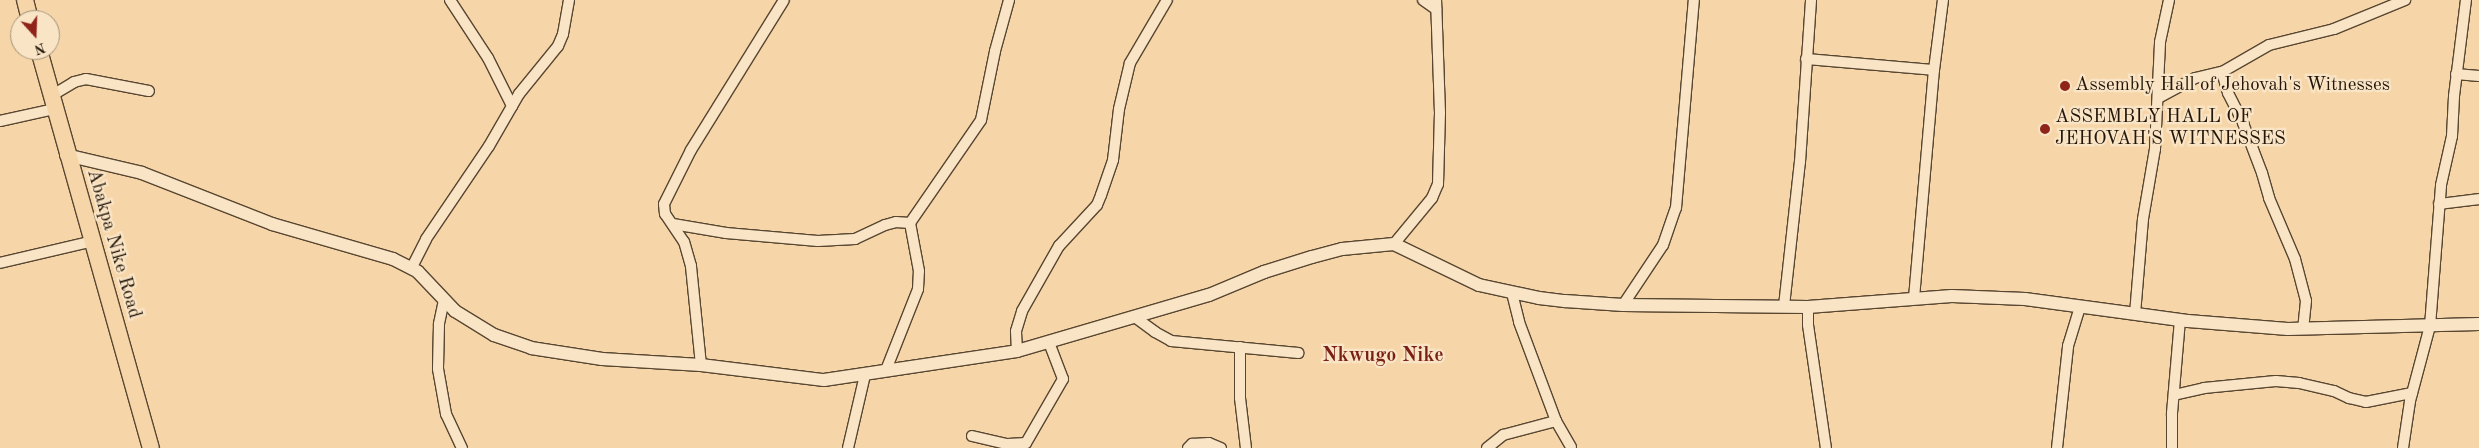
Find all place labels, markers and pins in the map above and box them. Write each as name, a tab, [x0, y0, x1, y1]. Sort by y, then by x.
place label: Assembly Hall of Jehovah's Witnesses	[2075, 75, 2390, 97]
marker: Assembly Hall of Jehovah's Witnesses	[2059, 80, 2071, 92]
place label: ASSEMBLY HALL OF JEHOVAH'S WITNESSES	[2055, 107, 2286, 151]
marker: ASSEMBLY HALL OF JEHOVAH'S WITNESSES	[2039, 123, 2051, 135]

